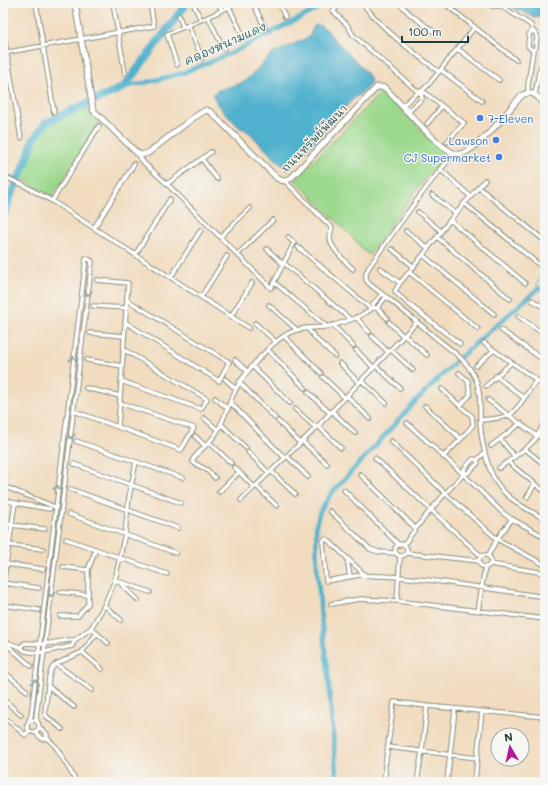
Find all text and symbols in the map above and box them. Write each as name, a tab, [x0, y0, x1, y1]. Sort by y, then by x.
water label: คลองหนามแดง	[182, 18, 268, 68]
scale bar	[402, 18, 468, 44]
text: 100 m	[408, 23, 442, 39]
street label: ถนนทรัพย์พัฒนา	[278, 101, 350, 175]
place label: 7-Eleven	[488, 111, 533, 126]
marker: 7-Eleven	[475, 113, 485, 123]
place label: Lawson	[449, 133, 488, 148]
marker: Lawson	[491, 135, 501, 145]
place label: CJ Supermarket	[404, 150, 491, 165]
marker: CJ Supermarket	[494, 152, 504, 162]
one-way arrow	[84, 290, 93, 296]
one-way arrow	[68, 356, 77, 362]
one-way arrow	[66, 433, 75, 439]
one-way arrow	[53, 485, 62, 491]
one-way arrow	[47, 591, 56, 597]
one-way arrow	[30, 679, 39, 685]
north arrow	[490, 727, 530, 767]
text: N	[503, 729, 514, 745]

